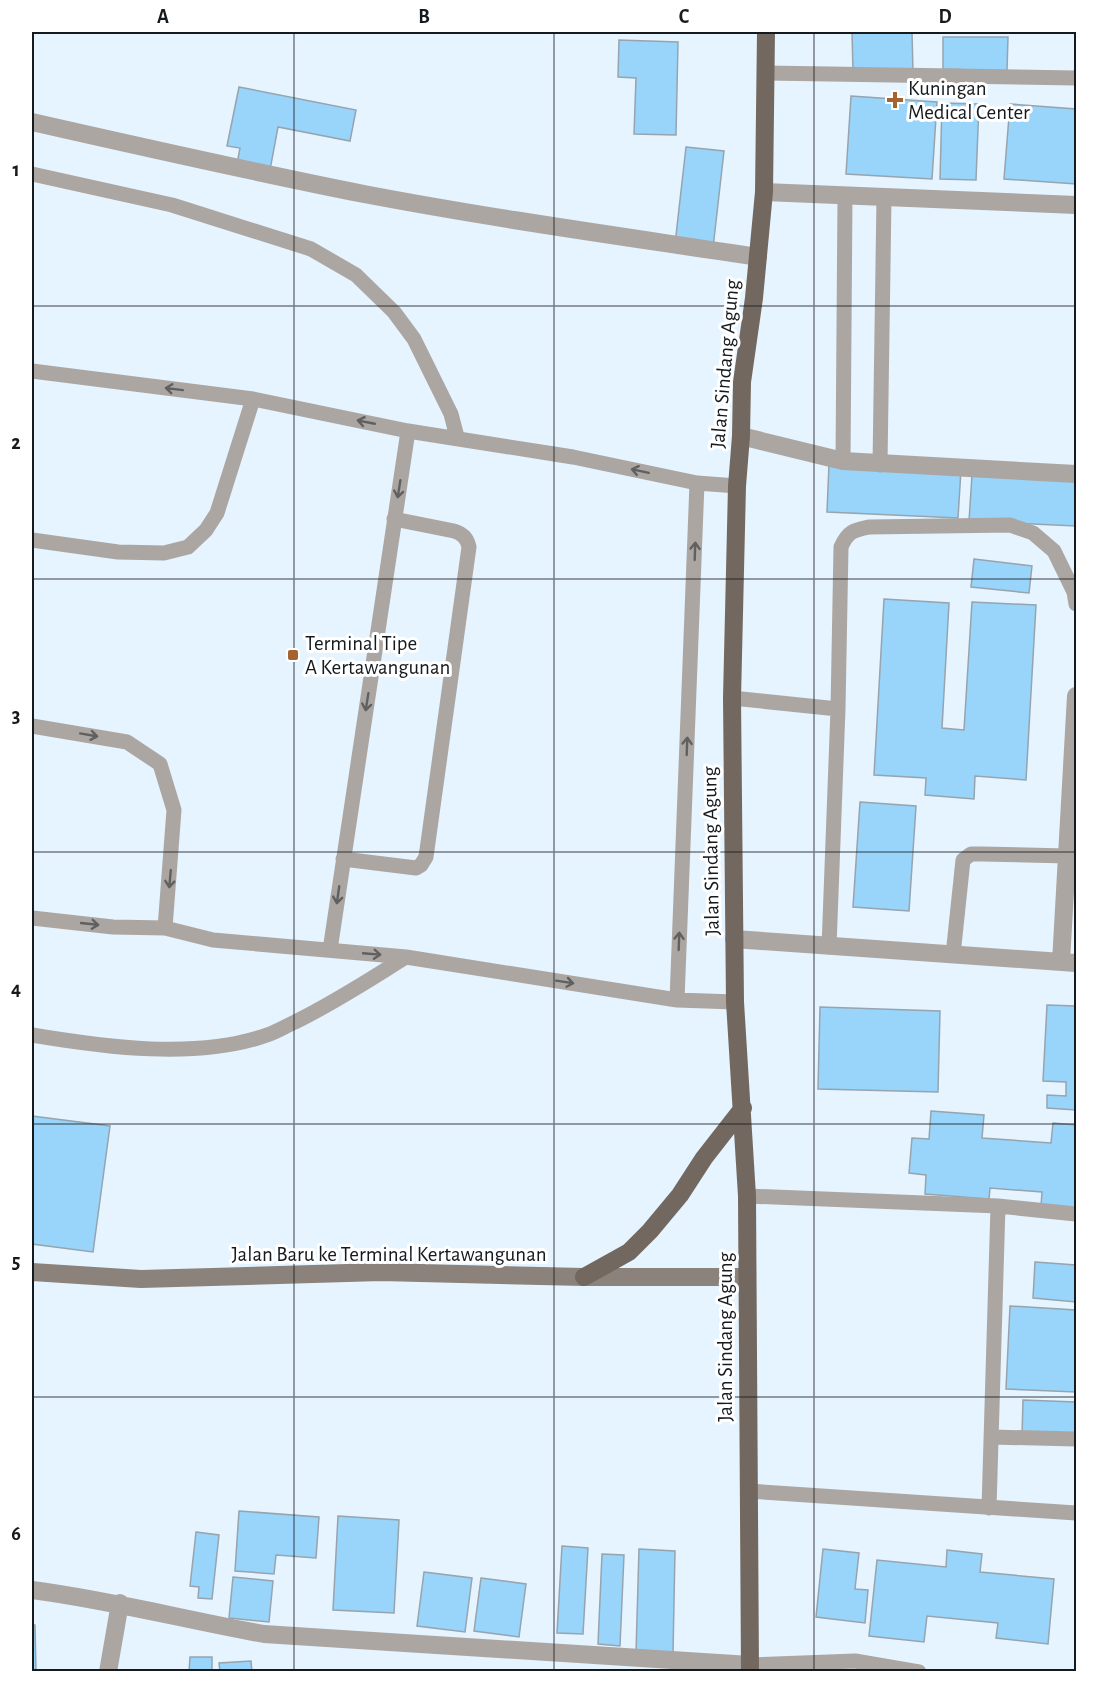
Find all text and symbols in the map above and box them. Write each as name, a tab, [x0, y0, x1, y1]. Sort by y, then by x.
text: A	[157, 7, 169, 27]
text: B	[418, 7, 430, 27]
text: C	[679, 7, 690, 27]
text: D	[938, 7, 952, 27]
place label: Kuningan Medical Center	[908, 78, 1030, 123]
marker: Kuningan Medical Center	[886, 91, 904, 109]
text: 1	[12, 160, 20, 180]
street label: Jalan Sindang Agung	[707, 278, 743, 449]
one-way arrow	[164, 383, 184, 394]
one-way arrow	[356, 416, 376, 427]
text: 2	[11, 433, 21, 453]
one-way arrow	[631, 465, 650, 476]
one-way arrow	[393, 478, 404, 498]
one-way arrow	[689, 542, 700, 562]
place label: Terminal Tipe A Kertawangunan	[305, 633, 450, 678]
marker: Terminal Tipe A Kertawangunan	[286, 648, 300, 662]
one-way arrow	[361, 692, 372, 712]
text: 3	[12, 706, 20, 726]
one-way arrow	[79, 730, 99, 741]
one-way arrow	[681, 737, 693, 757]
street label: Jalan Sindang Agung	[699, 765, 723, 936]
one-way arrow	[164, 869, 175, 889]
one-way arrow	[333, 885, 344, 905]
one-way arrow	[79, 919, 99, 930]
one-way arrow	[674, 932, 685, 952]
one-way arrow	[362, 949, 382, 960]
one-way arrow	[555, 977, 575, 988]
text: 4	[11, 979, 21, 999]
street label: Jalan Baru ke Terminal Kertawangunan	[232, 1244, 546, 1265]
text: 5	[12, 1252, 20, 1272]
street label: Jalan Sindang Agung	[715, 1252, 736, 1422]
text: 6	[11, 1524, 21, 1544]

